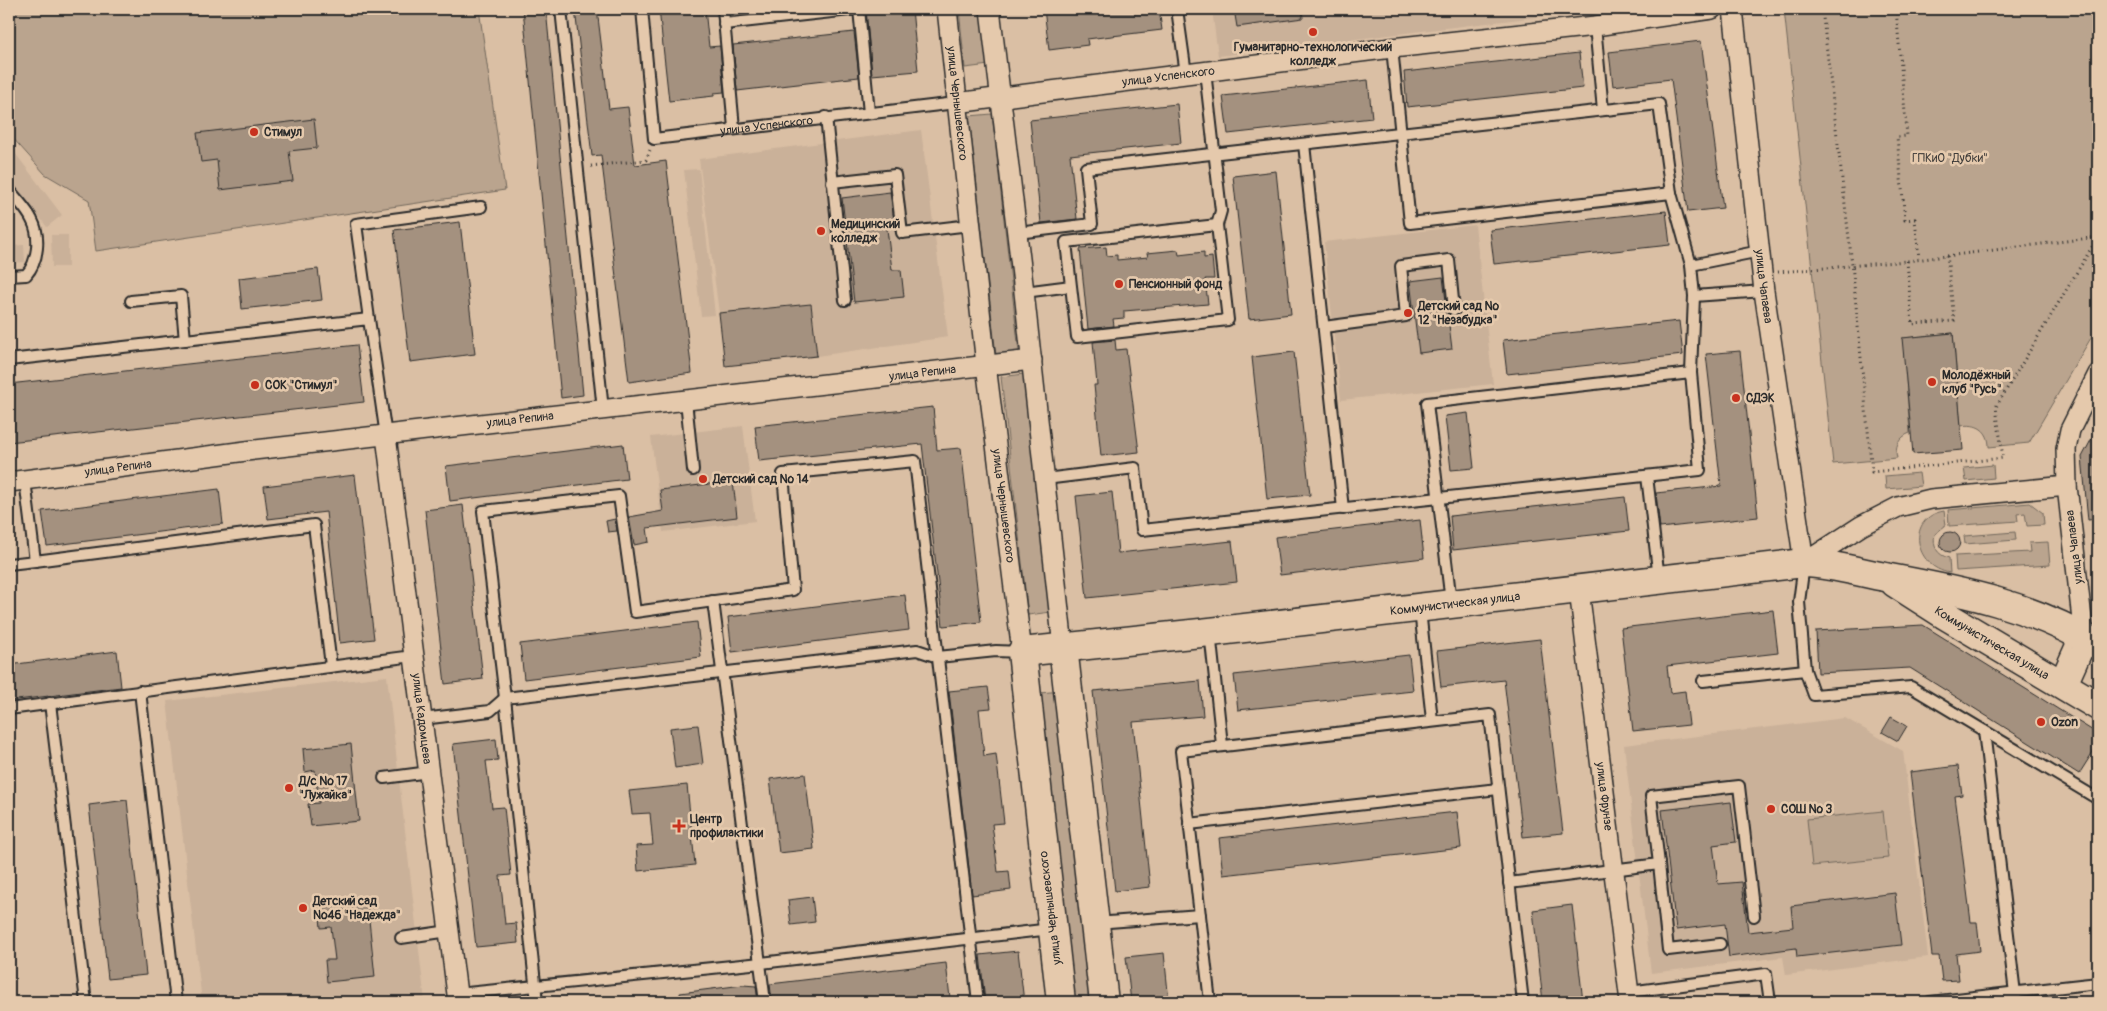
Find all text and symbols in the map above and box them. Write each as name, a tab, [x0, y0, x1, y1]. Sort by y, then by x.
marker: Гуманитарно-технологический колледж	[1307, 26, 1319, 38]
place label: Гуманитарно-технологический колледж	[1234, 40, 1392, 69]
street label: улица Чернышевского	[943, 45, 971, 162]
street label: улица Успенского	[1120, 63, 1216, 90]
street label: улица Успенского	[719, 113, 814, 139]
place label: Стимул	[264, 125, 302, 140]
marker: Стимул	[248, 126, 260, 138]
park label: ГПКиО "Дубки"	[1912, 151, 1988, 166]
place label: Медицинский колледж	[831, 217, 901, 246]
marker: Медицинский колледж	[815, 225, 827, 237]
street label: улица Чапаева	[1751, 248, 1776, 325]
place label: Пенсионный фонд	[1129, 277, 1223, 292]
marker: Пенсионный фонд	[1113, 278, 1125, 290]
place label: Детский сад № 12 "Незабудка"	[1417, 299, 1500, 328]
marker: Детский сад № 12 "Незабудка"	[1402, 307, 1414, 319]
street label: улица Репина	[887, 362, 957, 385]
place label: Молодёжный клуб "Русь"	[1942, 368, 2011, 397]
marker: Молодёжный клуб "Русь"	[1926, 376, 1938, 388]
place label: СОК "Стимул"	[265, 378, 338, 393]
marker: СОК "Стимул"	[249, 379, 261, 391]
place label: СДЭК	[1746, 391, 1775, 406]
marker: СДЭК	[1730, 392, 1742, 404]
street label: улица Репина	[485, 408, 555, 431]
street label: улица Чернышевского	[988, 447, 1018, 564]
street label: улица Репина	[83, 456, 153, 480]
place label: Детский сад № 14	[712, 472, 808, 487]
marker: Детский сад № 14	[697, 473, 709, 485]
street label: улица Чапаева	[2062, 509, 2087, 586]
street label: Коммунистическая улица	[1389, 589, 1521, 619]
street label: Коммунистическая улица	[1932, 603, 2052, 683]
street label: улица Кадомцева	[408, 671, 435, 766]
place label: Ozon	[2051, 715, 2078, 730]
marker: Ozon	[2035, 716, 2047, 728]
street label: улица Фрунзе	[1592, 760, 1616, 832]
place label: Д/с № 17 "Лужайка"	[298, 774, 352, 803]
marker: Д/с № 17 "Лужайка"	[283, 782, 295, 794]
place label: СОШ № 3	[1781, 802, 1833, 817]
marker: СОШ № 3	[1765, 803, 1777, 815]
place label: Центр профилактики	[690, 812, 764, 841]
marker: Центр профилактики	[672, 819, 686, 833]
street label: улица Чернышевского	[1036, 850, 1065, 967]
place label: Детский сад №46 "Надежда"	[312, 894, 401, 923]
marker: Детский сад №46 "Надежда"	[297, 902, 309, 914]

